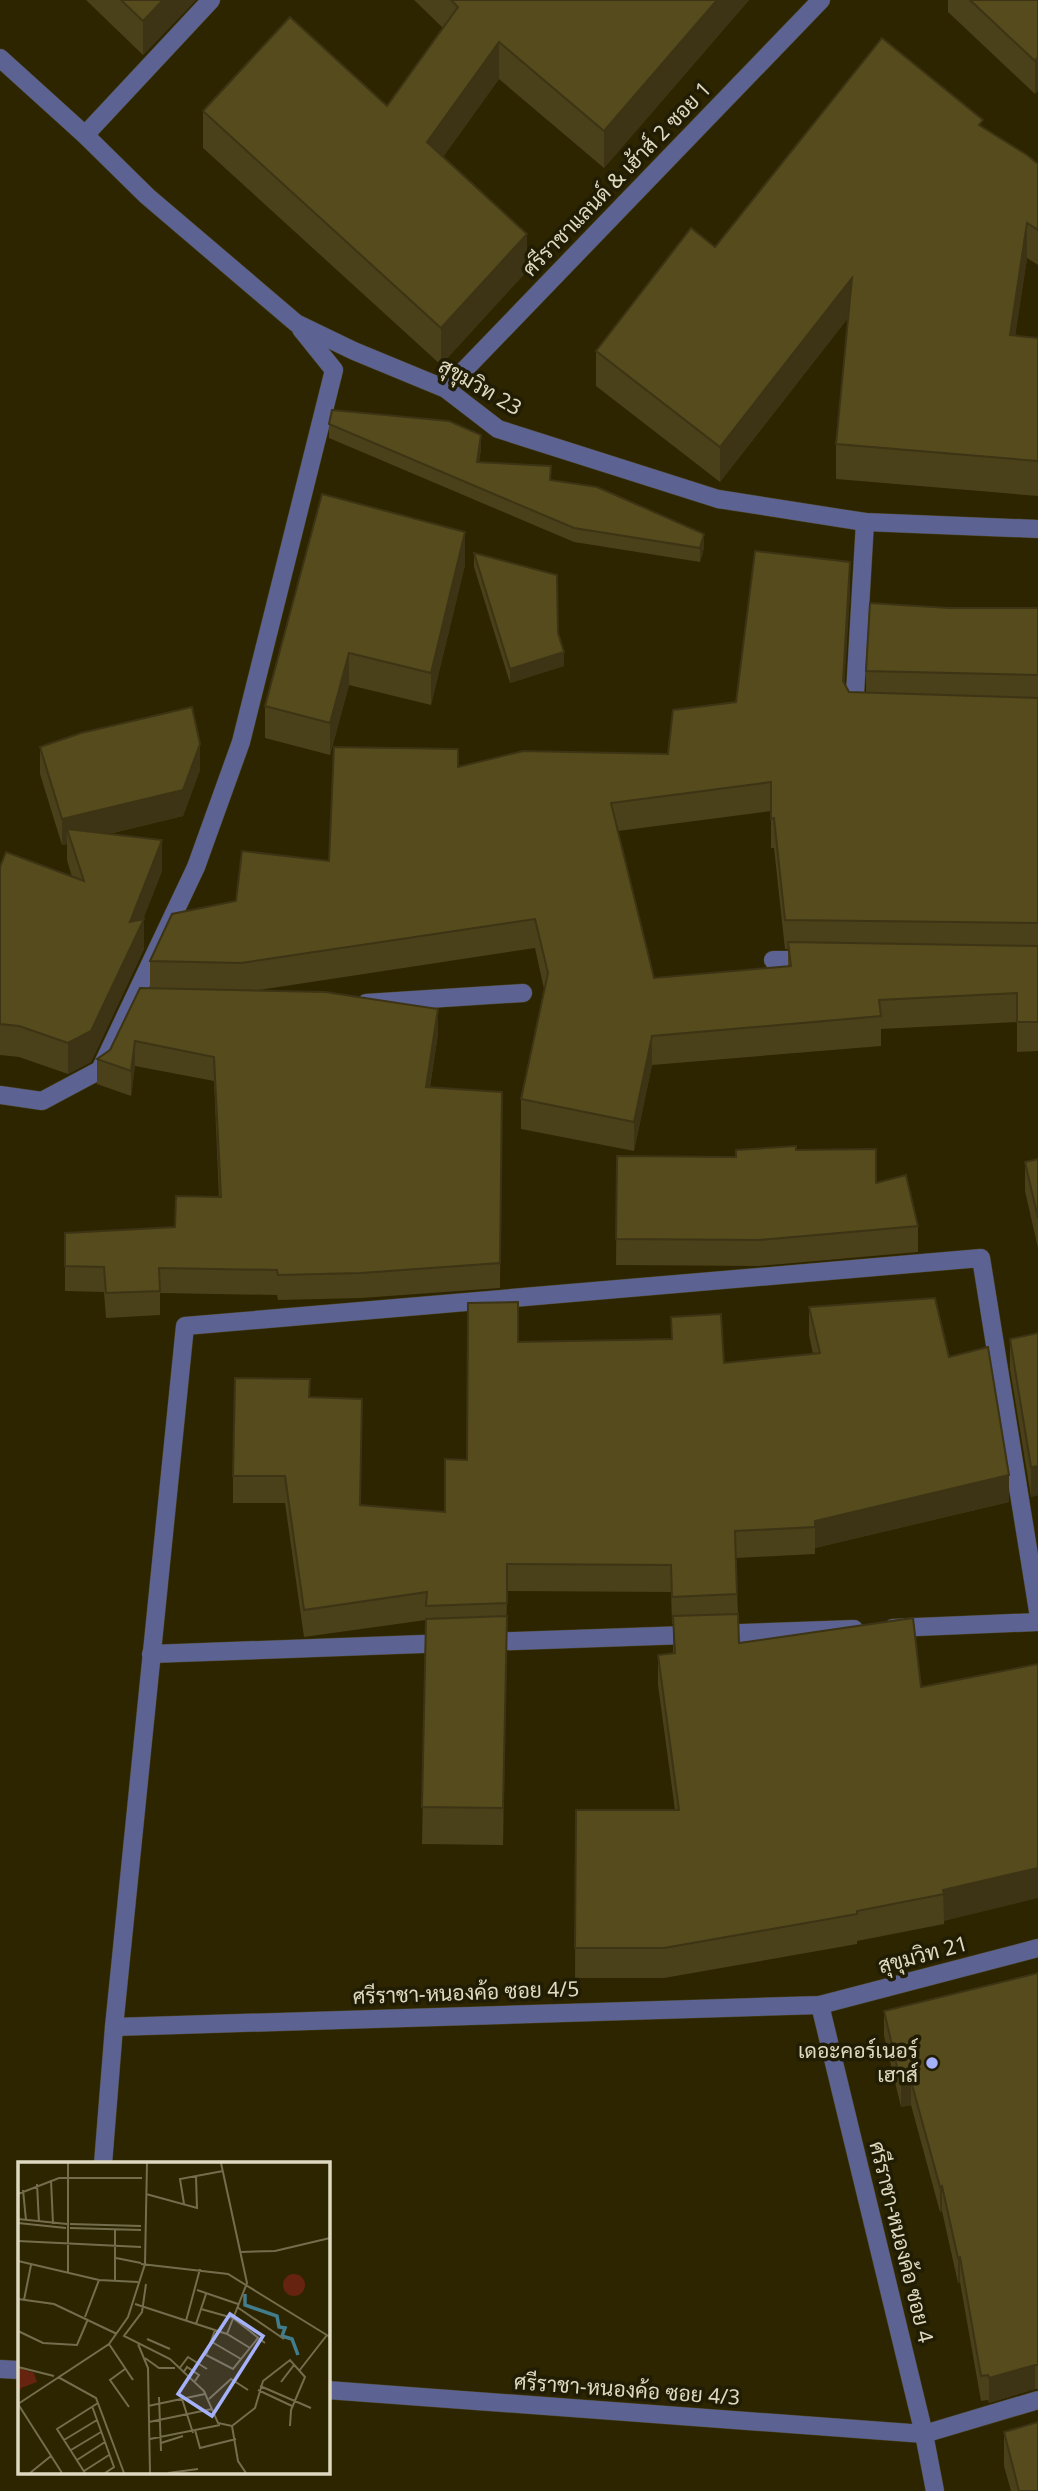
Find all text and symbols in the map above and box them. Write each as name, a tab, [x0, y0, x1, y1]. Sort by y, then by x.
street label: ศรีราชาแลนด์ & เฮ้าส์ 2 ซอย 1	[516, 75, 717, 282]
street label: สุขุมวิท 23	[433, 351, 527, 422]
street label: สุขุมวิท 21	[875, 1929, 971, 1980]
street label: ศรีราชา-หนองค้อ ซอย 4/5	[352, 1974, 580, 2010]
place label: เดอะคอร์เนอร์ เฮาส์	[798, 2036, 918, 2088]
marker: เดอะคอร์เนอร์ เฮาส์	[924, 2055, 940, 2071]
street label: ศรีราชา-หนองค้อ ซอย 4	[863, 2138, 941, 2345]
inset map	[18, 2162, 329, 2474]
street label: ศรีราชา-หนองค้อ ซอย 4/3	[513, 2367, 741, 2411]

